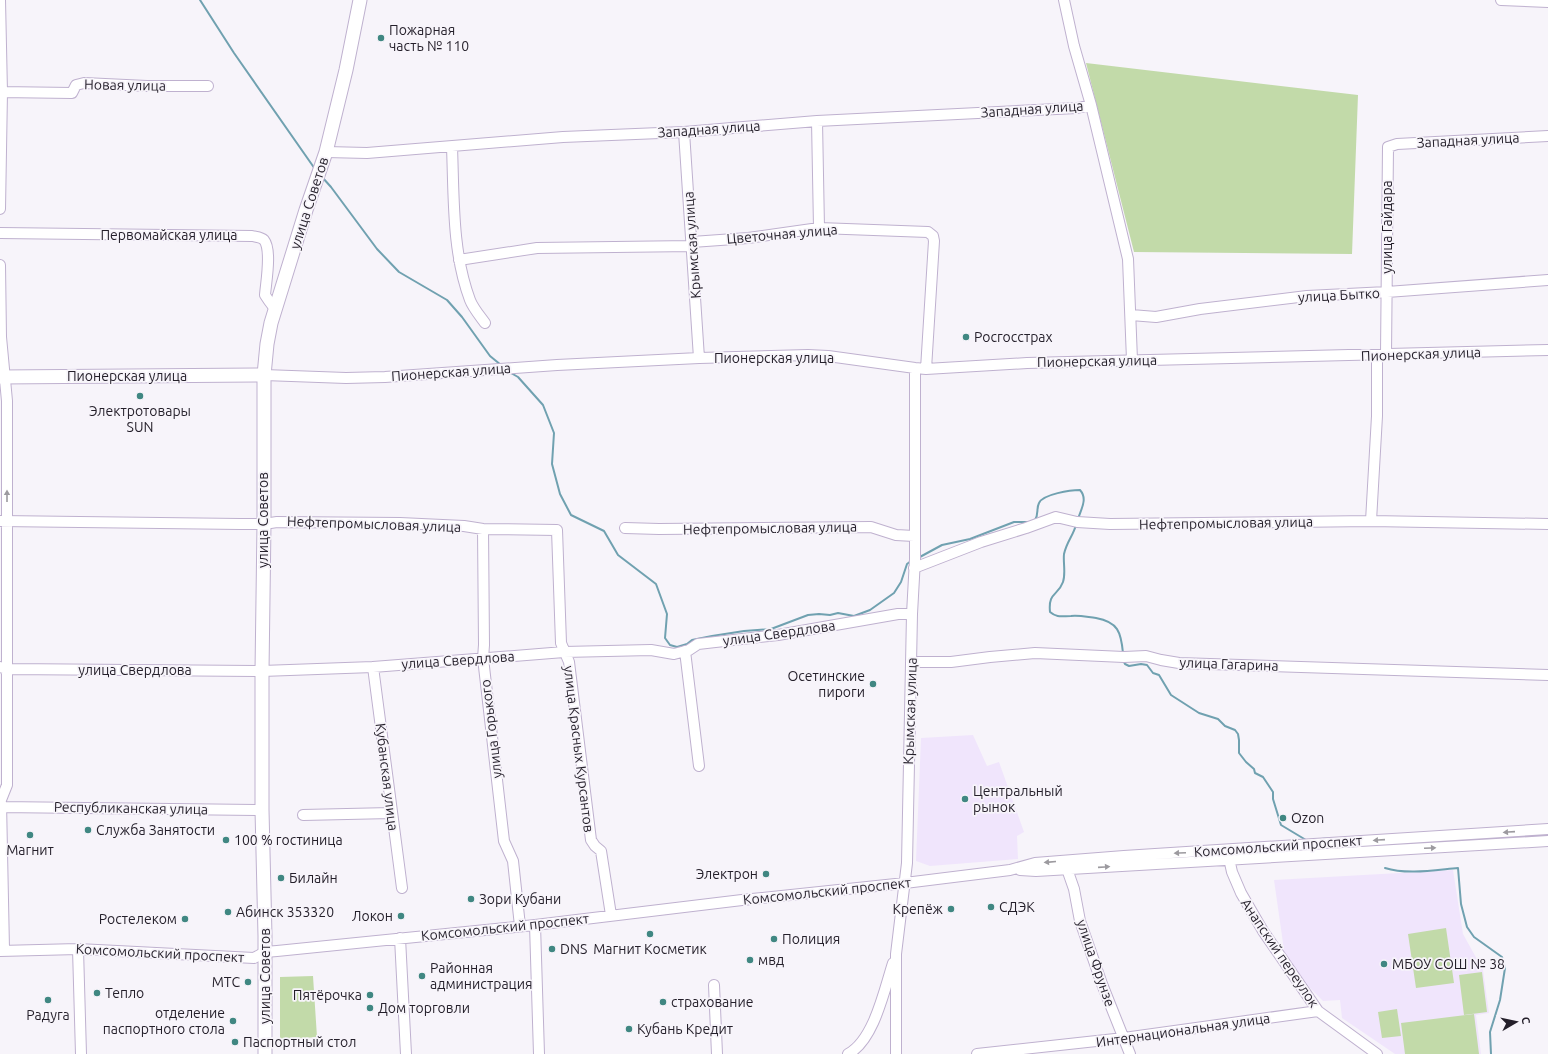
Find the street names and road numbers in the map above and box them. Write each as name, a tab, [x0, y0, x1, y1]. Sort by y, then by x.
street label: Новая улица	[84, 76, 166, 94]
street label: Западная улица	[980, 97, 1084, 121]
street label: Западная улица	[657, 117, 761, 141]
street label: Западная улица	[1416, 129, 1520, 151]
street label: улица Советов	[287, 155, 331, 251]
street label: улица Гайдара	[1379, 180, 1395, 274]
street label: Крымская улица	[680, 191, 704, 299]
street label: Цветочная улица	[726, 221, 838, 247]
street label: Первомайская улица	[100, 227, 238, 243]
street label: улица Бытко	[1298, 285, 1380, 305]
street label: Пионерская улица	[1361, 344, 1481, 364]
street label: Пионерская улица	[714, 350, 834, 366]
street label: Пионерская улица	[1037, 352, 1157, 370]
street label: Пионерская улица	[390, 360, 512, 384]
street label: Пионерская улица	[67, 368, 187, 384]
street label: улица Советов	[255, 472, 271, 568]
street label: Нефтепромысловая улица	[287, 513, 461, 535]
street label: Нефтепромысловая улица	[1139, 513, 1313, 533]
street label: Нефтепромысловая улица	[683, 518, 857, 538]
street label: улица Свердлова	[722, 617, 836, 649]
street label: улица Свердлова	[401, 648, 515, 672]
street label: улица Гагарина	[1179, 654, 1279, 674]
street label: Крымская улица	[900, 657, 920, 765]
street label: улица Свердлова	[78, 662, 192, 678]
street label: улица Красных Курсантов	[561, 665, 597, 833]
street label: улица Горького	[477, 679, 505, 779]
street label: Кубанская улица	[372, 722, 402, 832]
street label: Республиканская улица	[54, 799, 208, 817]
street label: Комсомольский проспект	[1193, 832, 1363, 860]
street label: Комсомольский проспект	[742, 874, 912, 908]
street label: Анапский переулок	[1238, 896, 1322, 1010]
street label: Комсомольский проспект	[420, 910, 590, 944]
street label: улица Фрунзе	[1074, 917, 1118, 1009]
street label: улица Советов	[257, 928, 273, 1024]
street label: Комсомольский проспект	[75, 941, 245, 965]
street label: Интернациональная улица	[1095, 1010, 1271, 1050]

